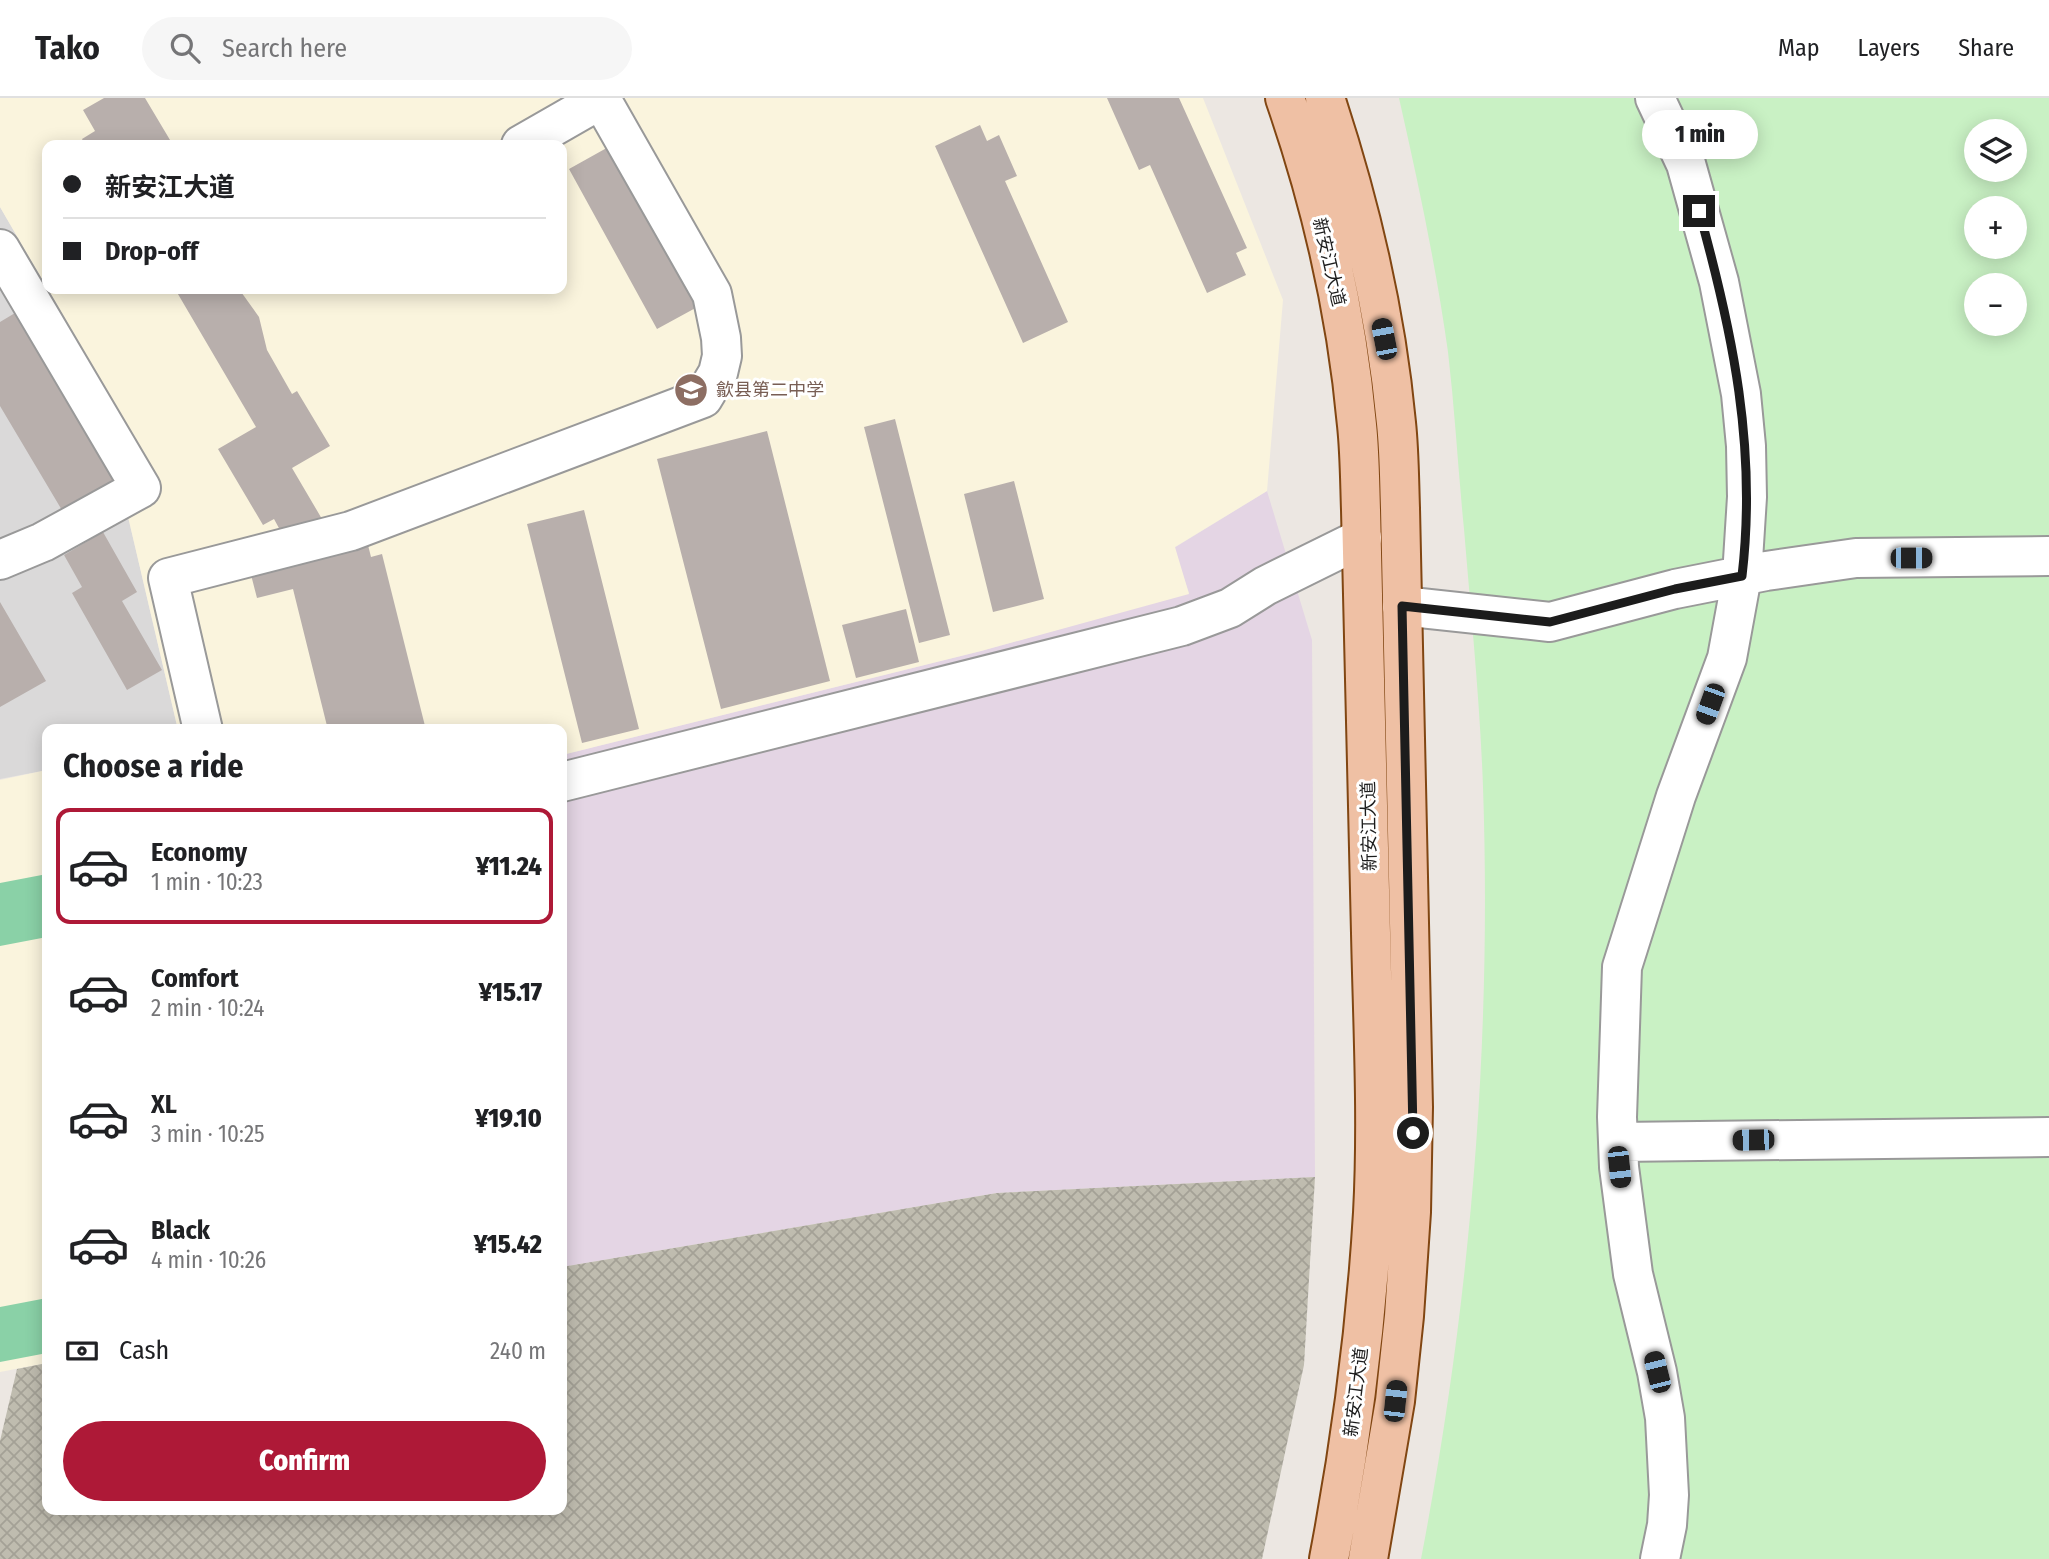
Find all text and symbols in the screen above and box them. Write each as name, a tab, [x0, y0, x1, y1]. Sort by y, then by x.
search box	[142, 17, 632, 80]
text: Tako	[35, 28, 100, 68]
icon: search	[166, 29, 204, 67]
text: Search here	[222, 33, 347, 64]
text: Map	[1778, 34, 1820, 62]
text: Layers	[1858, 34, 1920, 62]
text: Share	[1958, 34, 2014, 62]
callout: 1 min	[1641, 109, 1757, 158]
map controls	[1964, 119, 2027, 336]
button: layers	[1964, 119, 2027, 182]
text: 1 min	[1675, 120, 1725, 148]
text: 新安江大道	[105, 172, 235, 203]
route end	[1683, 195, 1715, 227]
button: +	[1964, 196, 2027, 259]
street label: 新安江大道	[1308, 216, 1350, 308]
text: Drop-off	[105, 236, 198, 267]
button: −	[1964, 273, 2027, 336]
car	[1370, 316, 1399, 362]
school or university icon: 歙县第二中学	[672, 371, 710, 409]
place label: 歙县第二中学	[716, 379, 824, 401]
car	[1891, 548, 1933, 569]
car	[1693, 681, 1728, 727]
text: Choose a ride	[63, 747, 244, 785]
street label: 新安江大道	[1357, 781, 1381, 871]
icon: car	[67, 835, 130, 898]
text: Economy	[151, 837, 247, 868]
text: ¥11.24	[476, 851, 542, 882]
text: 1 min · 10:23	[151, 868, 263, 896]
icon: car	[67, 961, 130, 1024]
text: Comfort	[151, 963, 239, 994]
text: ¥15.17	[479, 977, 542, 1008]
text: 2 min · 10:24	[151, 994, 264, 1022]
icon: car	[67, 1087, 130, 1150]
text: XL	[151, 1089, 177, 1120]
text: ¥19.10	[475, 1103, 542, 1134]
route start	[1397, 1117, 1429, 1149]
text: 3 min · 10:25	[151, 1120, 265, 1148]
car	[1732, 1129, 1775, 1151]
car	[1607, 1145, 1632, 1189]
icon: car	[67, 1213, 130, 1276]
text: Black	[151, 1215, 210, 1246]
text: ¥15.42	[474, 1229, 542, 1260]
text: 4 min · 10:26	[151, 1246, 266, 1274]
icon: cash	[63, 1332, 101, 1370]
text: Cash	[119, 1335, 169, 1366]
text: 240 m	[490, 1337, 546, 1365]
street label: 新安江大道	[1340, 1346, 1372, 1438]
car	[1642, 1349, 1673, 1395]
car	[1383, 1379, 1408, 1423]
button: Confirm	[63, 1421, 546, 1501]

